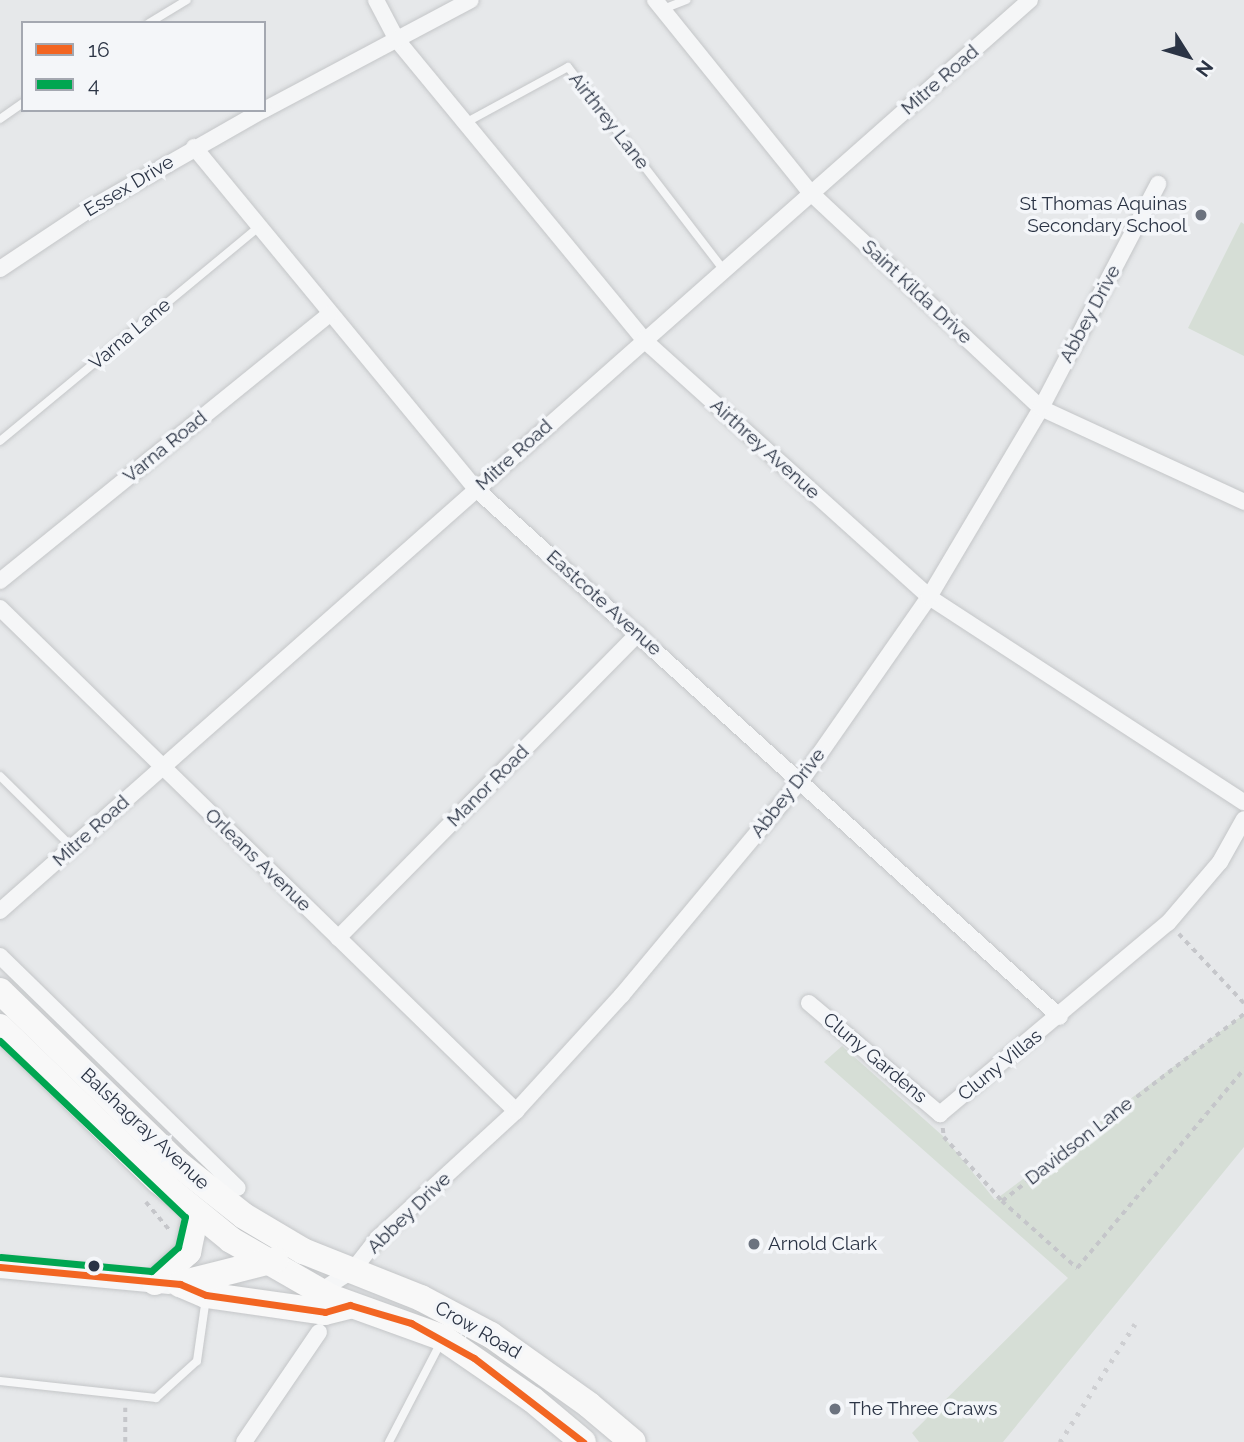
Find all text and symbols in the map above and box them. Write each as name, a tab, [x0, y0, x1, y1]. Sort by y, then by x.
legend	[21, 21, 266, 112]
north arrow	[1153, 21, 1223, 91]
text: 16	[88, 37, 110, 62]
street label: Mitre Road	[897, 40, 983, 120]
text: N	[1192, 56, 1218, 81]
street label: Airthrey Lane	[564, 68, 654, 174]
text: 4	[88, 72, 99, 97]
street label: Essex Drive	[80, 150, 178, 222]
place label: St Thomas Aquinas Secondary School	[1018, 193, 1187, 237]
marker: St Thomas Aquinas Secondary School	[1193, 207, 1209, 223]
street label: Saint Kilda Drive	[857, 235, 977, 349]
street label: Abbey Drive	[1055, 261, 1125, 367]
street label: Varna Lane	[85, 293, 175, 375]
street label: Airthrey Avenue	[705, 394, 825, 504]
street label: Varna Road	[119, 406, 211, 488]
street label: Mitre Road	[471, 415, 557, 495]
street label: Eastcote Avenue	[542, 545, 666, 661]
street label: Manor Road	[442, 740, 534, 832]
street label: Abbey Drive	[746, 744, 830, 842]
street label: Mitre Road	[48, 791, 134, 871]
street label: Orleans Avenue	[200, 803, 316, 917]
street label: Cluny Gardens	[818, 1008, 932, 1108]
street label: Cluny Villas	[953, 1024, 1047, 1106]
street label: Balshagray Avenue	[75, 1063, 215, 1195]
street label: Davidson Lane	[1021, 1092, 1137, 1190]
street label: Abbey Drive	[362, 1167, 456, 1259]
place label: Arnold Clark	[768, 1233, 877, 1255]
marker: Arnold Clark	[746, 1236, 762, 1252]
unlabelled marker	[87, 1259, 101, 1273]
street label: Crow Road	[431, 1296, 525, 1364]
place label: The Three Craws	[849, 1398, 998, 1420]
marker: The Three Craws	[827, 1401, 843, 1417]

